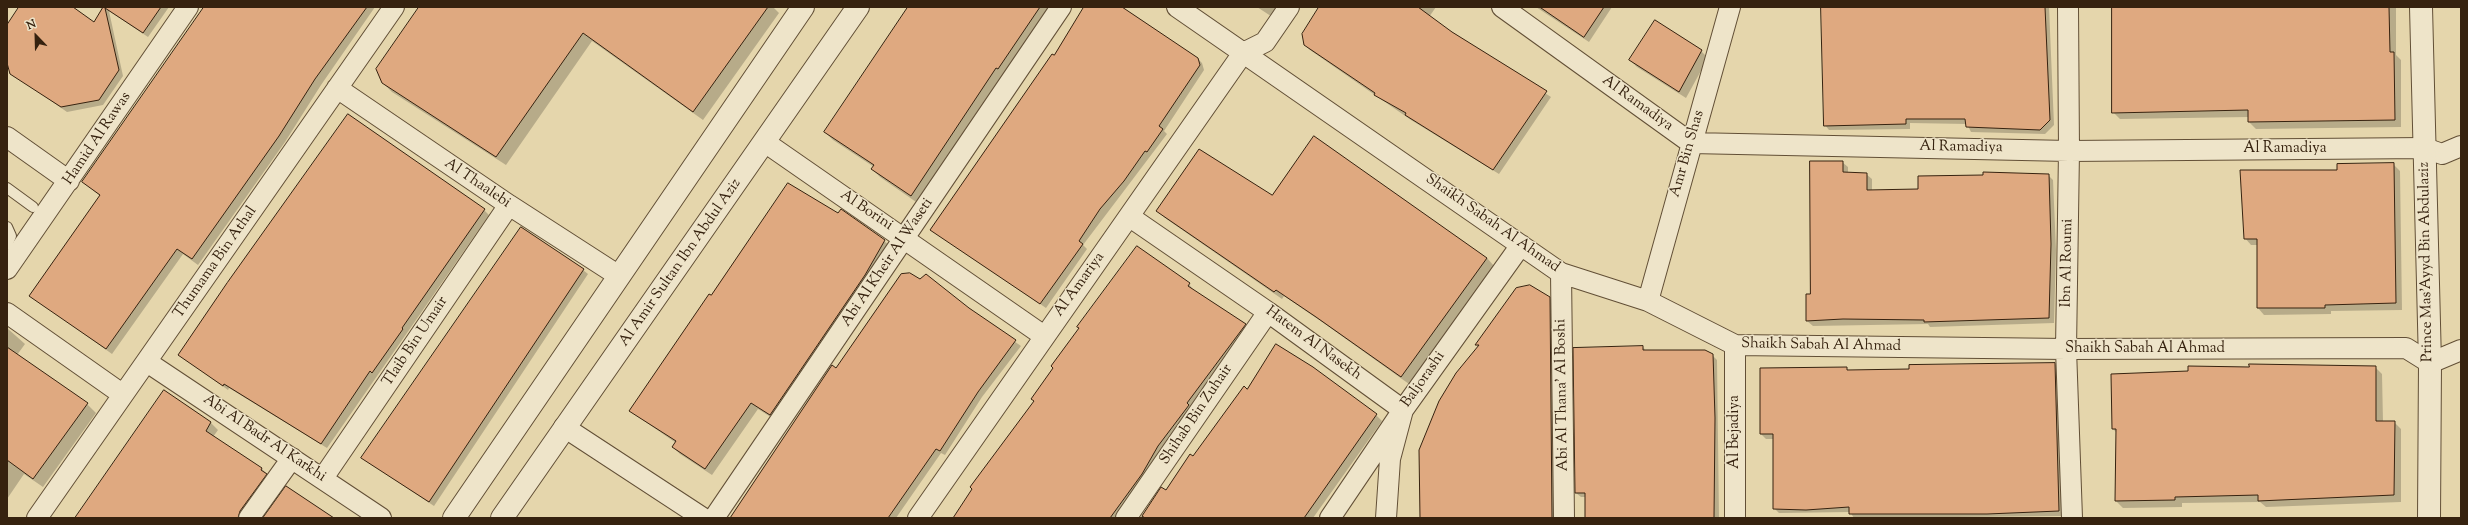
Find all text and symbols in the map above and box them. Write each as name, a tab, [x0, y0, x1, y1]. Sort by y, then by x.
north arrow	[16, 16, 56, 56]
text: N	[24, 16, 38, 34]
street label: Al Ramadiya	[1598, 72, 1676, 136]
street label: Hamid Al Rawas	[60, 89, 136, 189]
street label: Amr Bin Shas	[1667, 108, 1709, 200]
street label: Al Ramadiya	[1919, 138, 2003, 158]
street label: Al Ramadiya	[2243, 140, 2327, 158]
street label: Al Thaalebi	[440, 155, 514, 213]
street label: Prince Mas'Ayyd Bin Abdulaziz	[2416, 162, 2438, 362]
street label: Shaikh Sabah Al Ahmad	[1421, 171, 1563, 277]
street label: Al Amir Sultan Ibn Abdul Aziz	[616, 176, 746, 350]
street label: Al Borini	[836, 187, 896, 235]
street label: Abi Al Kheir Al Waseti	[838, 195, 938, 331]
street label: Thumama Bin Athal	[171, 204, 261, 322]
street label: Ibn Al Roumi	[2058, 218, 2078, 308]
street label: Al Amariya	[1051, 249, 1109, 321]
street label: Tlaib Bin Umair	[379, 294, 453, 390]
street label: Hatem Al Nasekh	[1261, 303, 1365, 385]
street label: Abi Al Thana' Al Boshi	[1553, 319, 1573, 471]
street label: Shaikh Sabah Al Ahmad	[1741, 336, 1901, 356]
street label: Shaikh Sabah Al Ahmad	[2065, 340, 2225, 358]
street label: Baljorashi	[1398, 348, 1450, 412]
street label: Shihab Bin Zuhair	[1157, 361, 1237, 469]
street label: Abi Al Badr Al Karkhi	[199, 391, 329, 487]
street label: Al Bejadiya	[1726, 395, 1744, 469]

